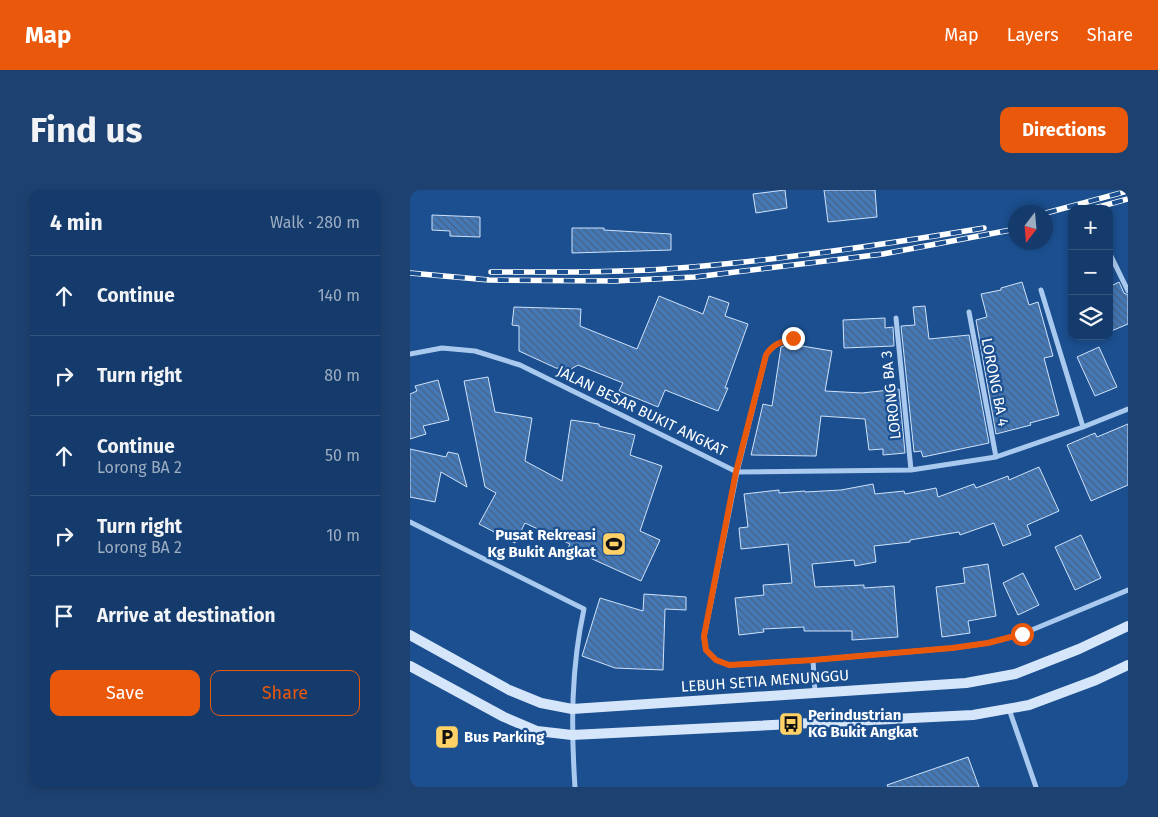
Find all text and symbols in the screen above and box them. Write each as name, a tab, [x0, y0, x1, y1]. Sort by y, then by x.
text: Map	[25, 21, 71, 49]
text: Map	[944, 24, 979, 46]
text: Layers	[1007, 24, 1059, 46]
text: Share	[1087, 24, 1133, 46]
button: Directions	[1000, 107, 1128, 153]
text: Find us	[30, 109, 142, 151]
north arrow	[1008, 205, 1053, 250]
map controls	[1068, 205, 1113, 340]
button: +	[1068, 205, 1113, 250]
text: 4 min	[50, 210, 103, 236]
text: Walk · 280 m	[270, 213, 360, 232]
button: −	[1068, 250, 1113, 295]
icon: ahead	[50, 282, 78, 310]
text: Continue	[97, 284, 175, 307]
text: 140 m	[318, 286, 360, 305]
button: layers	[1068, 295, 1113, 340]
route end	[782, 327, 805, 350]
street label: LORONG BA 4	[978, 336, 1012, 428]
street label: LORONG BA 3	[877, 350, 905, 440]
icon: right	[50, 362, 78, 390]
street label: JALAN BESAR BUKIT ANGKAT	[554, 362, 730, 460]
text: Turn right	[97, 364, 182, 387]
text: 80 m	[324, 366, 360, 385]
text: Continue	[97, 435, 175, 458]
icon: ahead	[50, 442, 78, 470]
text: 50 m	[325, 446, 360, 465]
text: Lorong BA 2	[97, 458, 182, 477]
text: Turn right	[97, 515, 182, 538]
icon: right	[50, 522, 78, 550]
text: 10 m	[326, 526, 360, 545]
place label: Pusat Rekreasi Kg Bukit Angkat	[487, 526, 596, 561]
sports icon: Pusat Rekreasi Kg Bukit Angkat	[601, 531, 627, 557]
text: Lorong BA 2	[97, 538, 182, 557]
icon: arrive	[50, 602, 78, 630]
text: Arrive at destination	[97, 604, 276, 627]
route start	[1011, 623, 1034, 646]
street label: LEBUH SETIA MENUNGGU	[680, 666, 850, 696]
button: Save	[50, 670, 200, 716]
button: Share	[210, 670, 360, 716]
place label: Perindustrian KG Bukit Angkat	[808, 706, 918, 741]
bus stop icon: Perindustrian KG Bukit Angkat	[778, 711, 804, 737]
parking icon: Bus Parking	[434, 724, 460, 750]
place label: Bus Parking	[464, 728, 545, 746]

